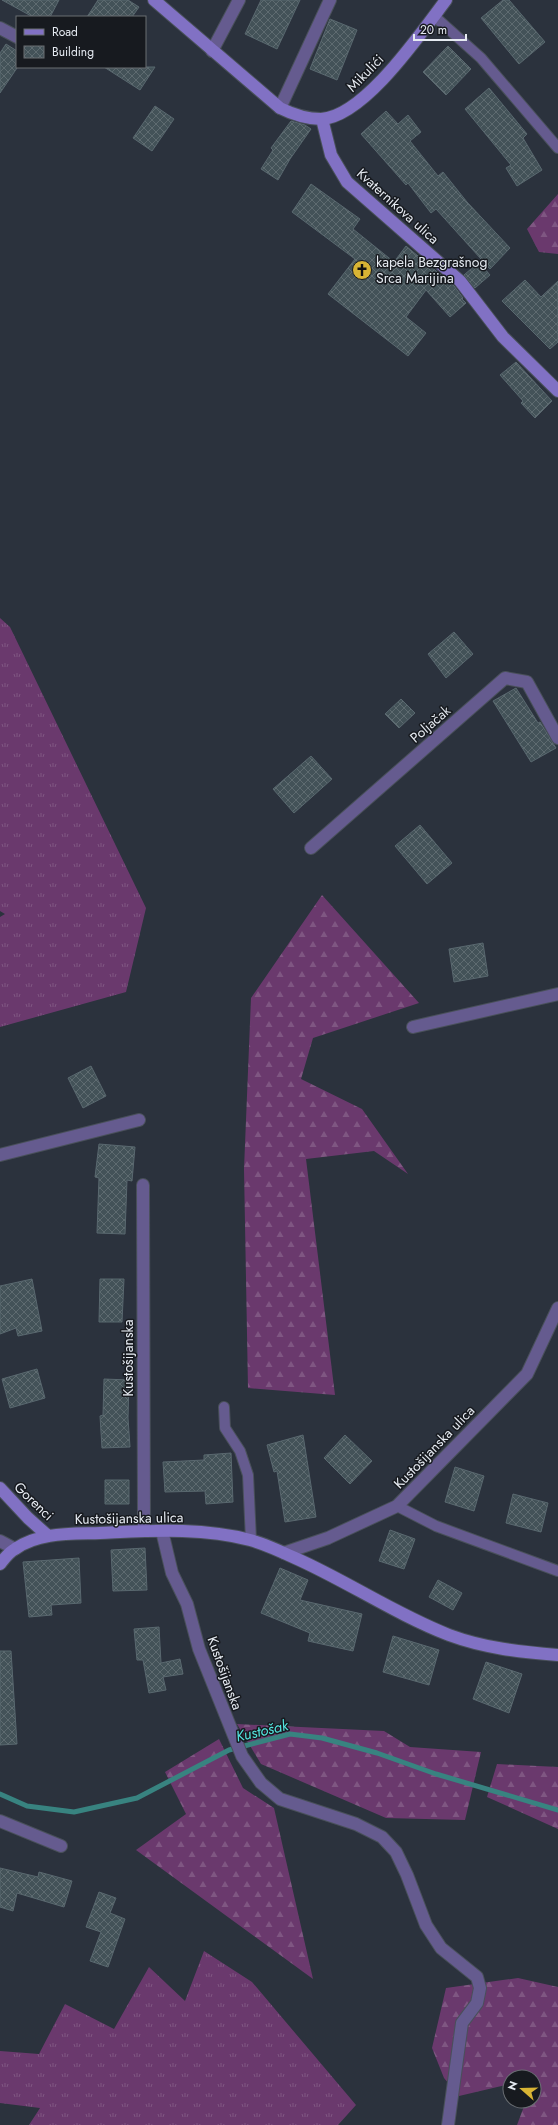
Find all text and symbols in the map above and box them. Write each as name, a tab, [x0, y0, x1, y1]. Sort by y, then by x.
legend	[16, 16, 146, 68]
scale bar	[414, 16, 466, 42]
text: 20 m	[420, 21, 447, 39]
text: Road	[52, 23, 78, 41]
text: Building	[52, 43, 94, 61]
street label: Mikulići	[342, 50, 388, 96]
street label: Kvaternikova ulica	[352, 164, 444, 248]
place label: kapela Bezgrašnog Srca Marijina	[376, 252, 487, 288]
church icon: kapela Bezgrašnog Srca Marijina	[351, 259, 373, 281]
street label: Poljačak	[405, 700, 455, 747]
street label: Kustošijanska	[118, 1320, 138, 1396]
street label: Kustošijanska ulica	[389, 1401, 479, 1493]
street label: Gorenci	[10, 1477, 58, 1525]
street label: Kustošijanska ulica	[74, 1507, 184, 1529]
street label: Kustošijanska	[202, 1633, 248, 1713]
water label: Kustošak	[234, 1714, 291, 1748]
north arrow	[502, 2069, 542, 2109]
text: N	[504, 2079, 522, 2092]

